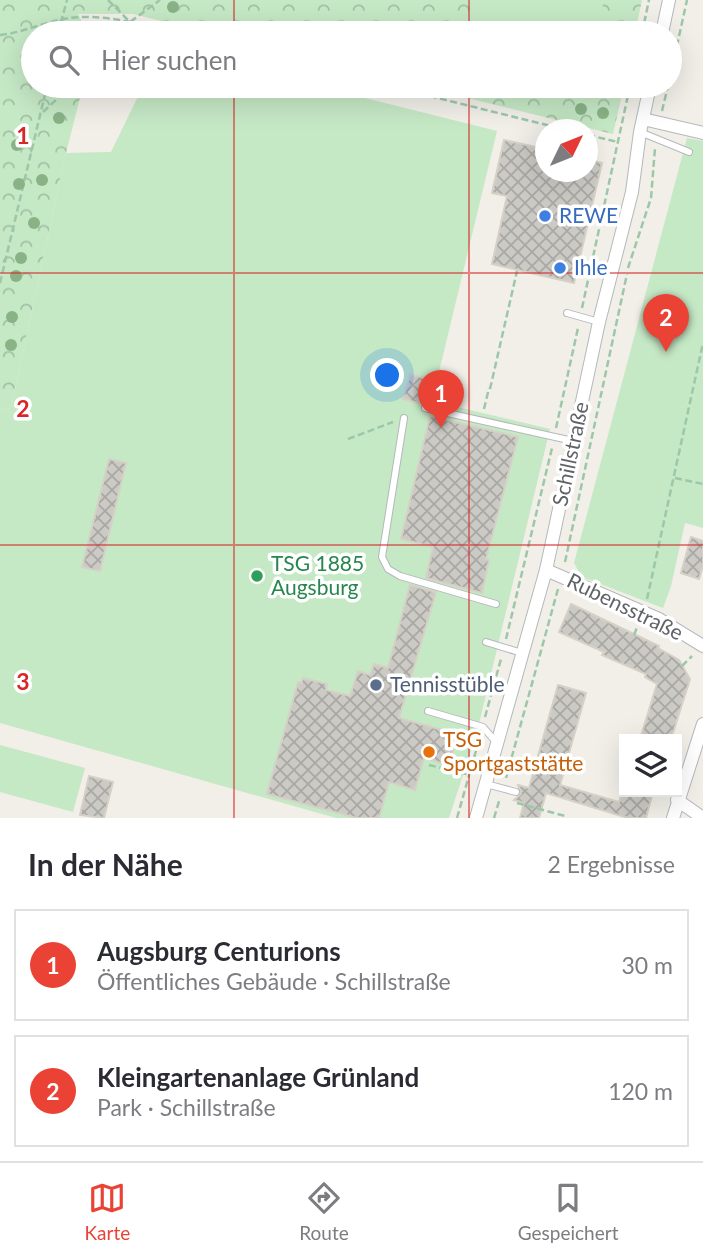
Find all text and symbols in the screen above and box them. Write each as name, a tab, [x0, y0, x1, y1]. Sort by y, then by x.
search box	[21, 21, 682, 98]
icon: search	[45, 41, 83, 79]
text: Hier suchen	[101, 44, 237, 76]
north arrow	[535, 119, 598, 182]
text: 1	[16, 121, 30, 149]
place label: REWE	[559, 202, 618, 227]
marker: REWE	[537, 208, 553, 224]
place label: Ihle	[574, 254, 607, 279]
marker: Ihle	[552, 260, 568, 276]
pin: 2	[643, 294, 689, 352]
your location	[370, 358, 404, 392]
pin: 1	[418, 370, 464, 428]
text: 2	[16, 394, 30, 422]
street label: Schillstraße	[546, 399, 593, 508]
place label: TSG 1885 Augsburg	[271, 550, 364, 599]
street label: Rubensstraße	[564, 567, 688, 644]
marker: TSG 1885 Augsburg	[249, 568, 265, 584]
text: 3	[16, 667, 30, 695]
place label: Tennisstüble	[390, 671, 505, 696]
marker: Tennisstüble	[368, 677, 384, 693]
place label: TSG Sportgaststätte	[443, 726, 583, 775]
map controls	[619, 734, 682, 797]
button: layers	[619, 734, 682, 797]
marker: TSG Sportgaststätte	[421, 744, 437, 760]
text: In der Nähe	[28, 846, 183, 882]
text: 2 Ergebnisse	[547, 850, 675, 878]
text: Augsburg Centurions	[97, 935, 341, 967]
text: 1	[46, 951, 60, 979]
text: 30 m	[622, 951, 673, 979]
text: Öffentliches Gebäude · Schillstraße	[97, 967, 451, 995]
text: Kleingartenanlage Grünland	[97, 1061, 419, 1093]
text: 2	[46, 1077, 60, 1105]
text: 120 m	[608, 1077, 673, 1105]
text: Park · Schillstraße	[97, 1093, 276, 1121]
tab: Karte	[85, 1179, 130, 1244]
tab: Route	[299, 1179, 349, 1244]
tab: Gespeichert	[518, 1179, 618, 1244]

